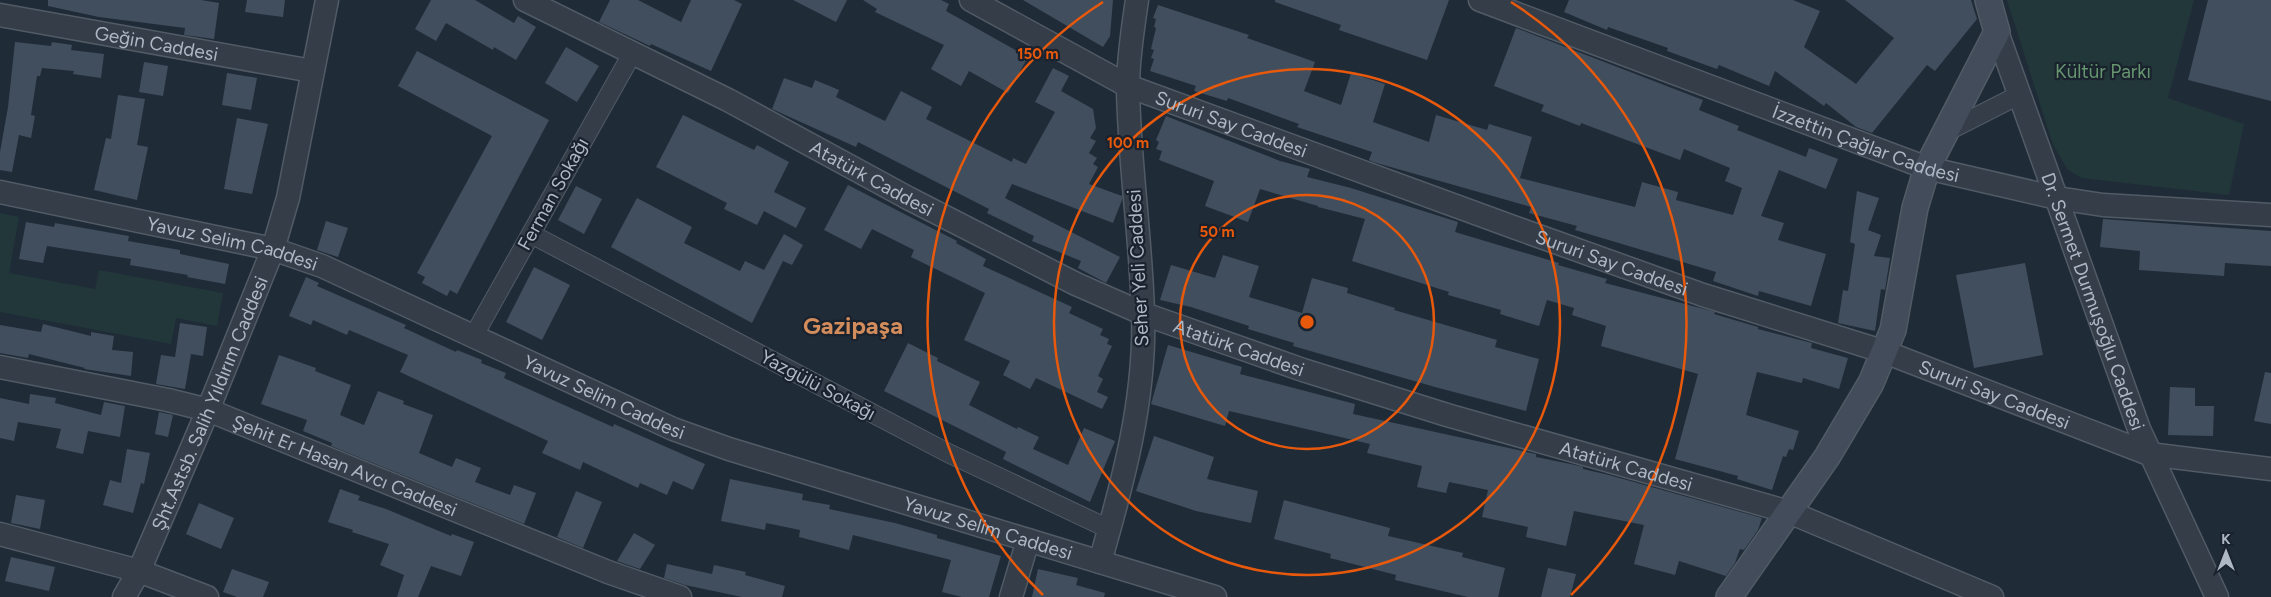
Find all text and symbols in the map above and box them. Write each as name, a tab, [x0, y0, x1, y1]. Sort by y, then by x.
street label: Geğin Caddesi	[93, 21, 220, 65]
text: 150 m	[1017, 45, 1059, 63]
park label: Kültür Parkı	[2055, 60, 2151, 83]
street label: Sururi Say Caddesi	[1152, 85, 1310, 162]
street label: İzzettin Çağlar Caddesi	[1769, 99, 1962, 187]
street label: Ferman Sokağı	[513, 134, 593, 254]
text: 100 m	[1107, 134, 1149, 152]
street label: Atatürk Caddesi	[806, 135, 938, 221]
street label: Dr. Sermet Durmuşoğlu Caddesi	[2037, 169, 2150, 433]
street label: Seher Yeli Caddesi	[1122, 189, 1154, 347]
street label: Yavuz Selim Caddesi	[145, 211, 321, 275]
text: 50 m	[1199, 223, 1235, 241]
street label: Sururi Say Caddesi	[1533, 225, 1691, 300]
street label: Şht.Astsb. Salih Yıldırım Caddesi	[146, 273, 272, 534]
district label: Gazipaşa	[803, 311, 903, 340]
centre of rings	[1298, 313, 1316, 331]
street label: Atatürk Caddesi	[1170, 314, 1308, 381]
street label: Yazgülü Sokağı	[756, 345, 880, 425]
street label: Yavuz Selim Caddesi	[520, 350, 688, 444]
street label: Sururi Say Caddesi	[1916, 355, 2073, 434]
street label: Şehit Er Hasan Avcı Caddesi	[229, 410, 460, 521]
street label: Atatürk Caddesi	[1557, 436, 1695, 496]
street label: Yavuz Selim Caddesi	[901, 491, 1075, 564]
north arrow	[2201, 527, 2251, 577]
text: K	[2221, 531, 2231, 548]

